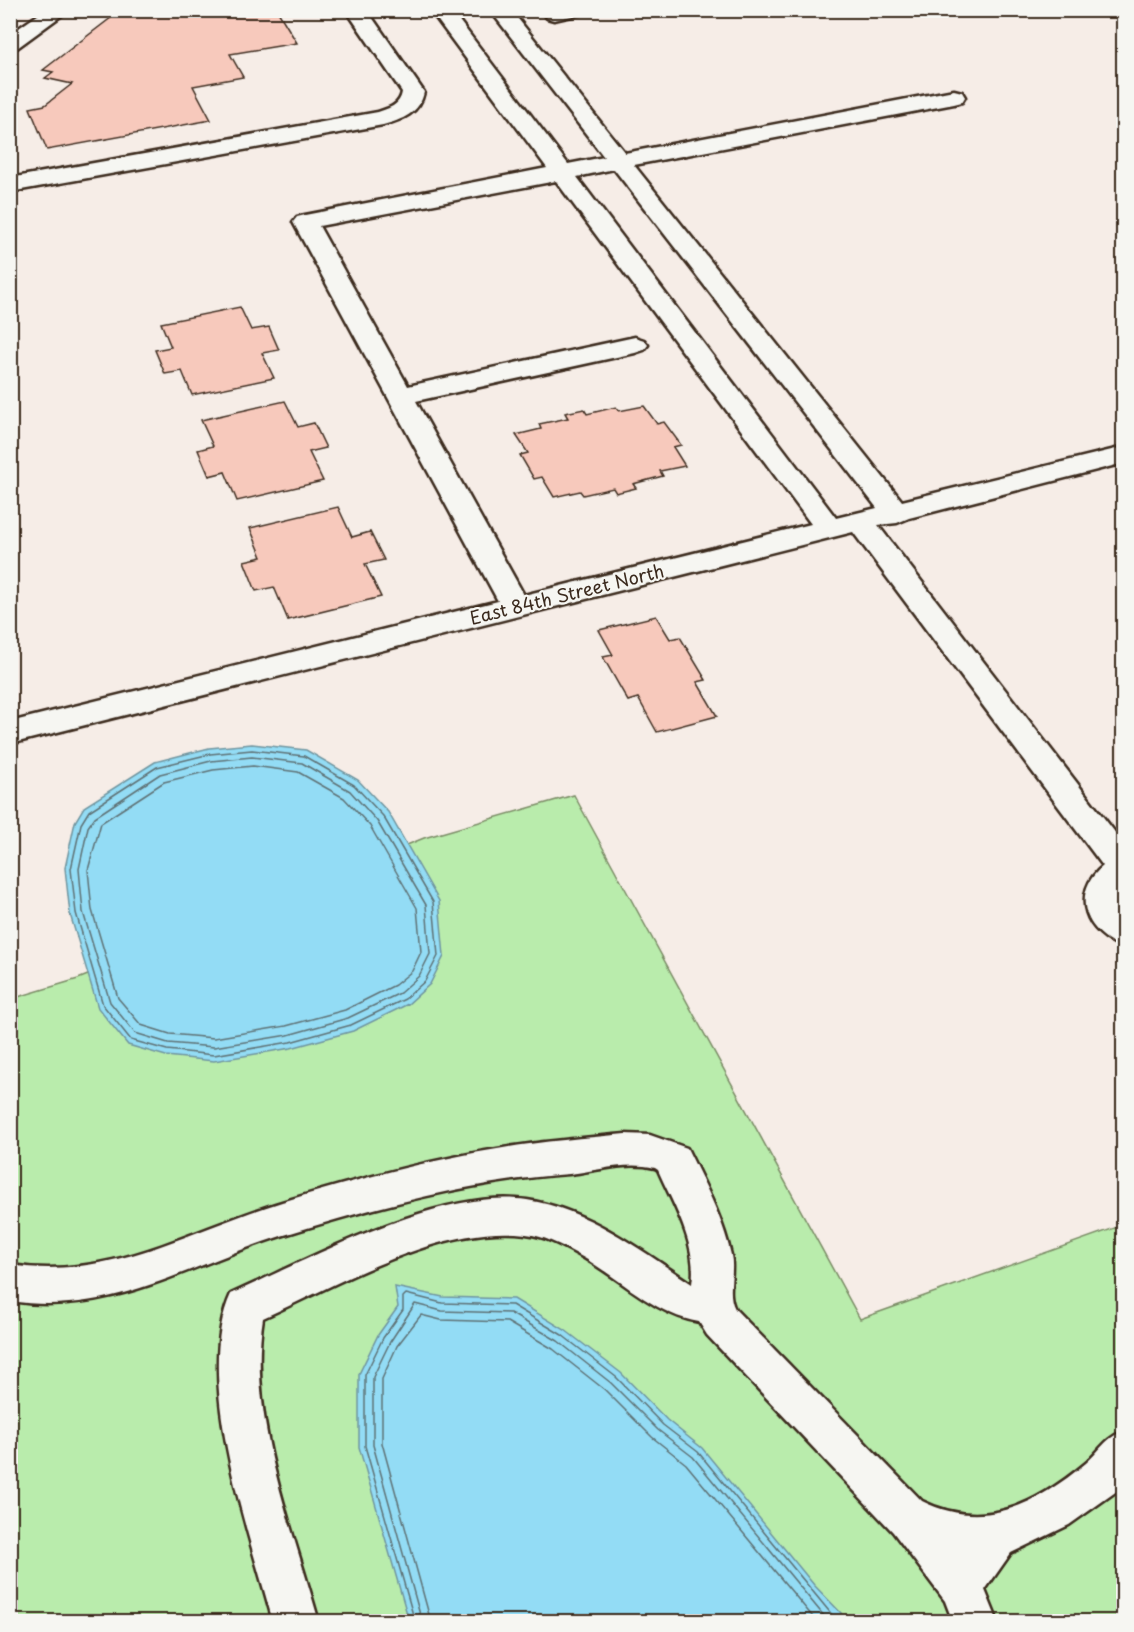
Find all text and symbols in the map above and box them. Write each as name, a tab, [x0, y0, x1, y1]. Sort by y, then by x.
street label: East 84th Street North	[467, 556, 667, 631]

